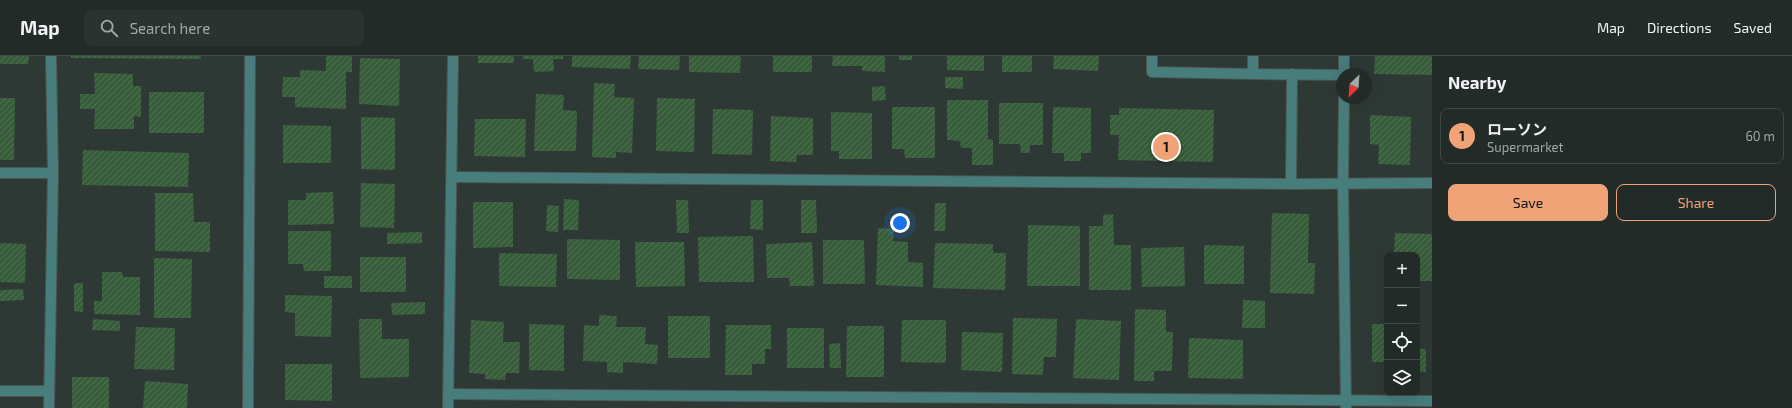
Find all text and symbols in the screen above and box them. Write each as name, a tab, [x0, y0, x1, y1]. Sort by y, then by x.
search box	[84, 10, 364, 46]
text: Map	[20, 16, 60, 39]
icon: search	[98, 17, 120, 39]
text: Search here	[130, 19, 210, 37]
text: Map	[1597, 19, 1625, 36]
text: Directions	[1647, 19, 1712, 36]
text: Saved	[1734, 19, 1772, 36]
north arrow	[1336, 68, 1372, 104]
text: Nearby	[1448, 72, 1506, 92]
text: ローソン	[1487, 120, 1547, 138]
text: 1	[1459, 128, 1465, 144]
text: 60 m	[1745, 128, 1775, 144]
pin: 1	[1153, 132, 1179, 162]
text: Supermarket	[1487, 139, 1564, 155]
button: Save	[1448, 184, 1608, 221]
button: Share	[1616, 184, 1776, 221]
your location	[890, 213, 910, 233]
map controls	[1384, 252, 1420, 396]
button: +	[1384, 252, 1420, 288]
button: −	[1384, 288, 1420, 324]
button: locate	[1384, 324, 1420, 360]
button: layers	[1384, 360, 1420, 396]

